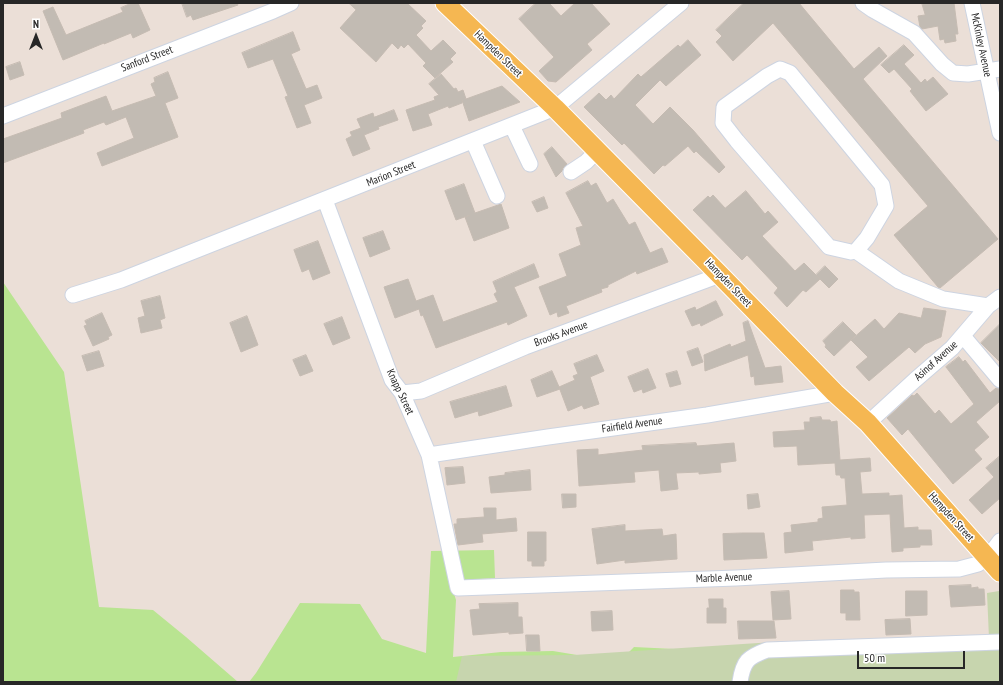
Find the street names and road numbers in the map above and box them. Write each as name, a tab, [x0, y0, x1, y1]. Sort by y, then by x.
street label: McKinley Avenue	[968, 12, 994, 78]
street label: Hampden Street	[471, 28, 525, 80]
street label: Sanford Street	[119, 43, 175, 75]
street label: Marion Street	[365, 158, 417, 190]
street label: Hampden Street	[702, 256, 754, 310]
street label: Brooks Avenue	[533, 318, 589, 350]
street label: Asinof Avenue	[912, 338, 960, 384]
street label: Knapp Street	[383, 367, 417, 417]
street label: Fairfield Avenue	[601, 414, 663, 436]
street label: Hampden Street	[926, 490, 976, 544]
street label: Marble Avenue	[696, 570, 752, 586]

